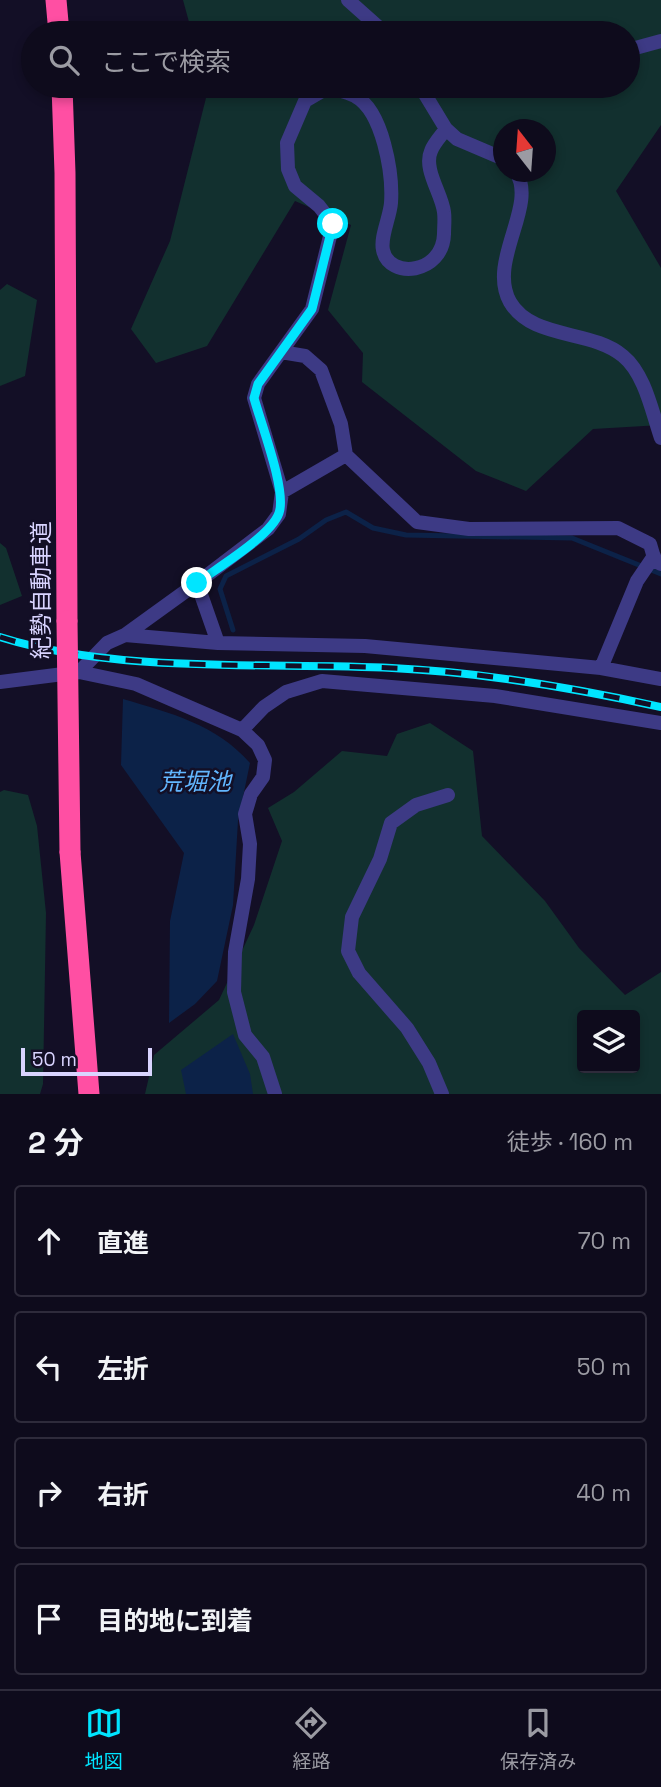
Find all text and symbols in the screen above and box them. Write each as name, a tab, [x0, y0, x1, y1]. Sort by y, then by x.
search box	[21, 21, 640, 98]
icon: search	[45, 41, 83, 79]
text: ここで検索	[101, 45, 231, 79]
north arrow	[493, 119, 556, 182]
route start	[317, 208, 348, 239]
street label: 紀勢自動車道	[26, 521, 56, 659]
route end	[181, 567, 212, 598]
water label: 荒堀池	[159, 766, 233, 797]
map controls	[577, 1010, 640, 1073]
button: layers	[577, 1010, 640, 1073]
scale bar	[21, 1045, 152, 1077]
text: 50 m	[32, 1047, 77, 1072]
text: 2 分	[28, 1123, 83, 1162]
text: 徒歩 · 160 m	[507, 1127, 633, 1157]
icon: ahead	[30, 1222, 68, 1260]
text: 直進	[97, 1226, 149, 1260]
text: 70 m	[578, 1226, 631, 1256]
icon: left	[30, 1348, 68, 1386]
text: 左折	[97, 1352, 149, 1386]
text: 50 m	[577, 1352, 631, 1382]
icon: right	[30, 1474, 68, 1512]
text: 右折	[97, 1478, 149, 1512]
text: 40 m	[576, 1478, 631, 1508]
icon: arrive	[30, 1600, 68, 1638]
text: 目的地に到着	[97, 1604, 253, 1638]
tab: 地図	[85, 1704, 123, 1774]
tab: 経路	[292, 1704, 330, 1774]
tab: 保存済み	[500, 1704, 576, 1774]

